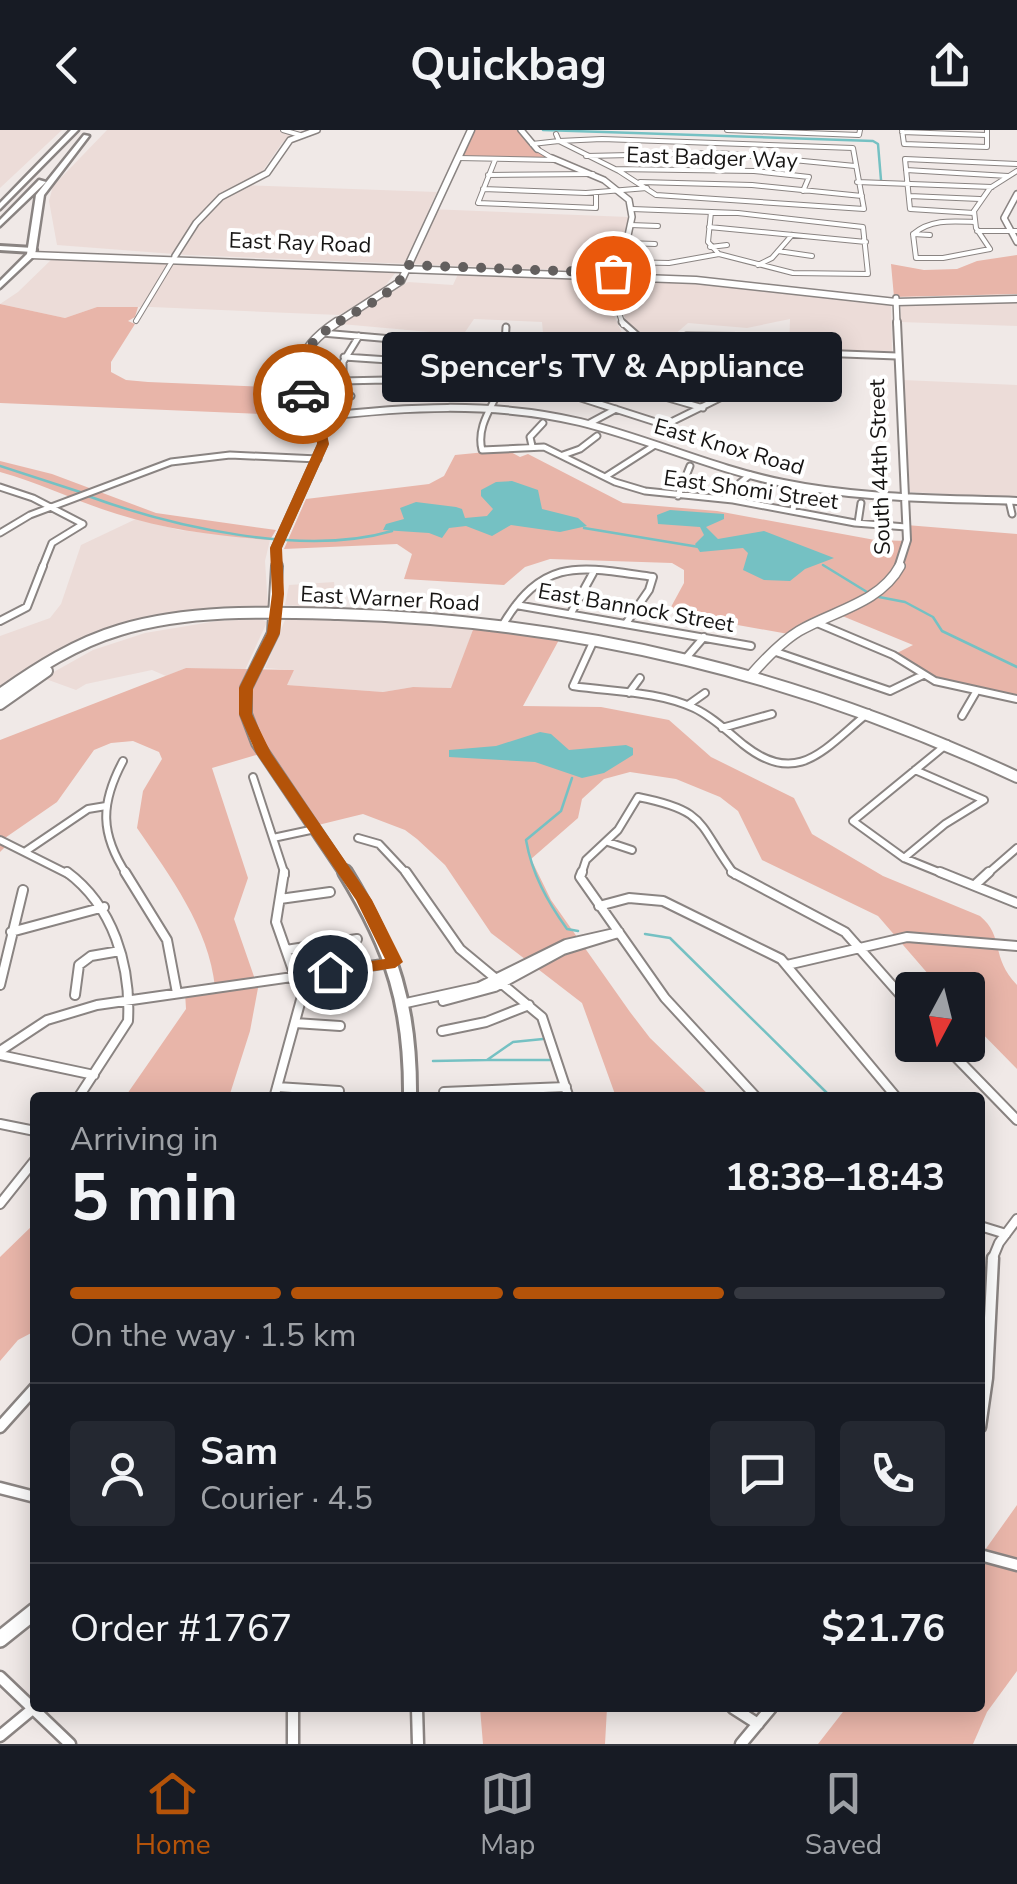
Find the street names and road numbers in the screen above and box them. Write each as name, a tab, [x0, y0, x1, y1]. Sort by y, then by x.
street label: East Badger Way	[626, 140, 799, 176]
street label: East Ray Road	[228, 226, 372, 260]
street label: South 44th Street	[862, 378, 898, 556]
street label: East Knox Road	[650, 411, 808, 483]
street label: East Shomi Street	[662, 463, 841, 517]
street label: East Bannock Street	[536, 576, 737, 640]
street label: East Warner Road	[300, 579, 480, 619]

